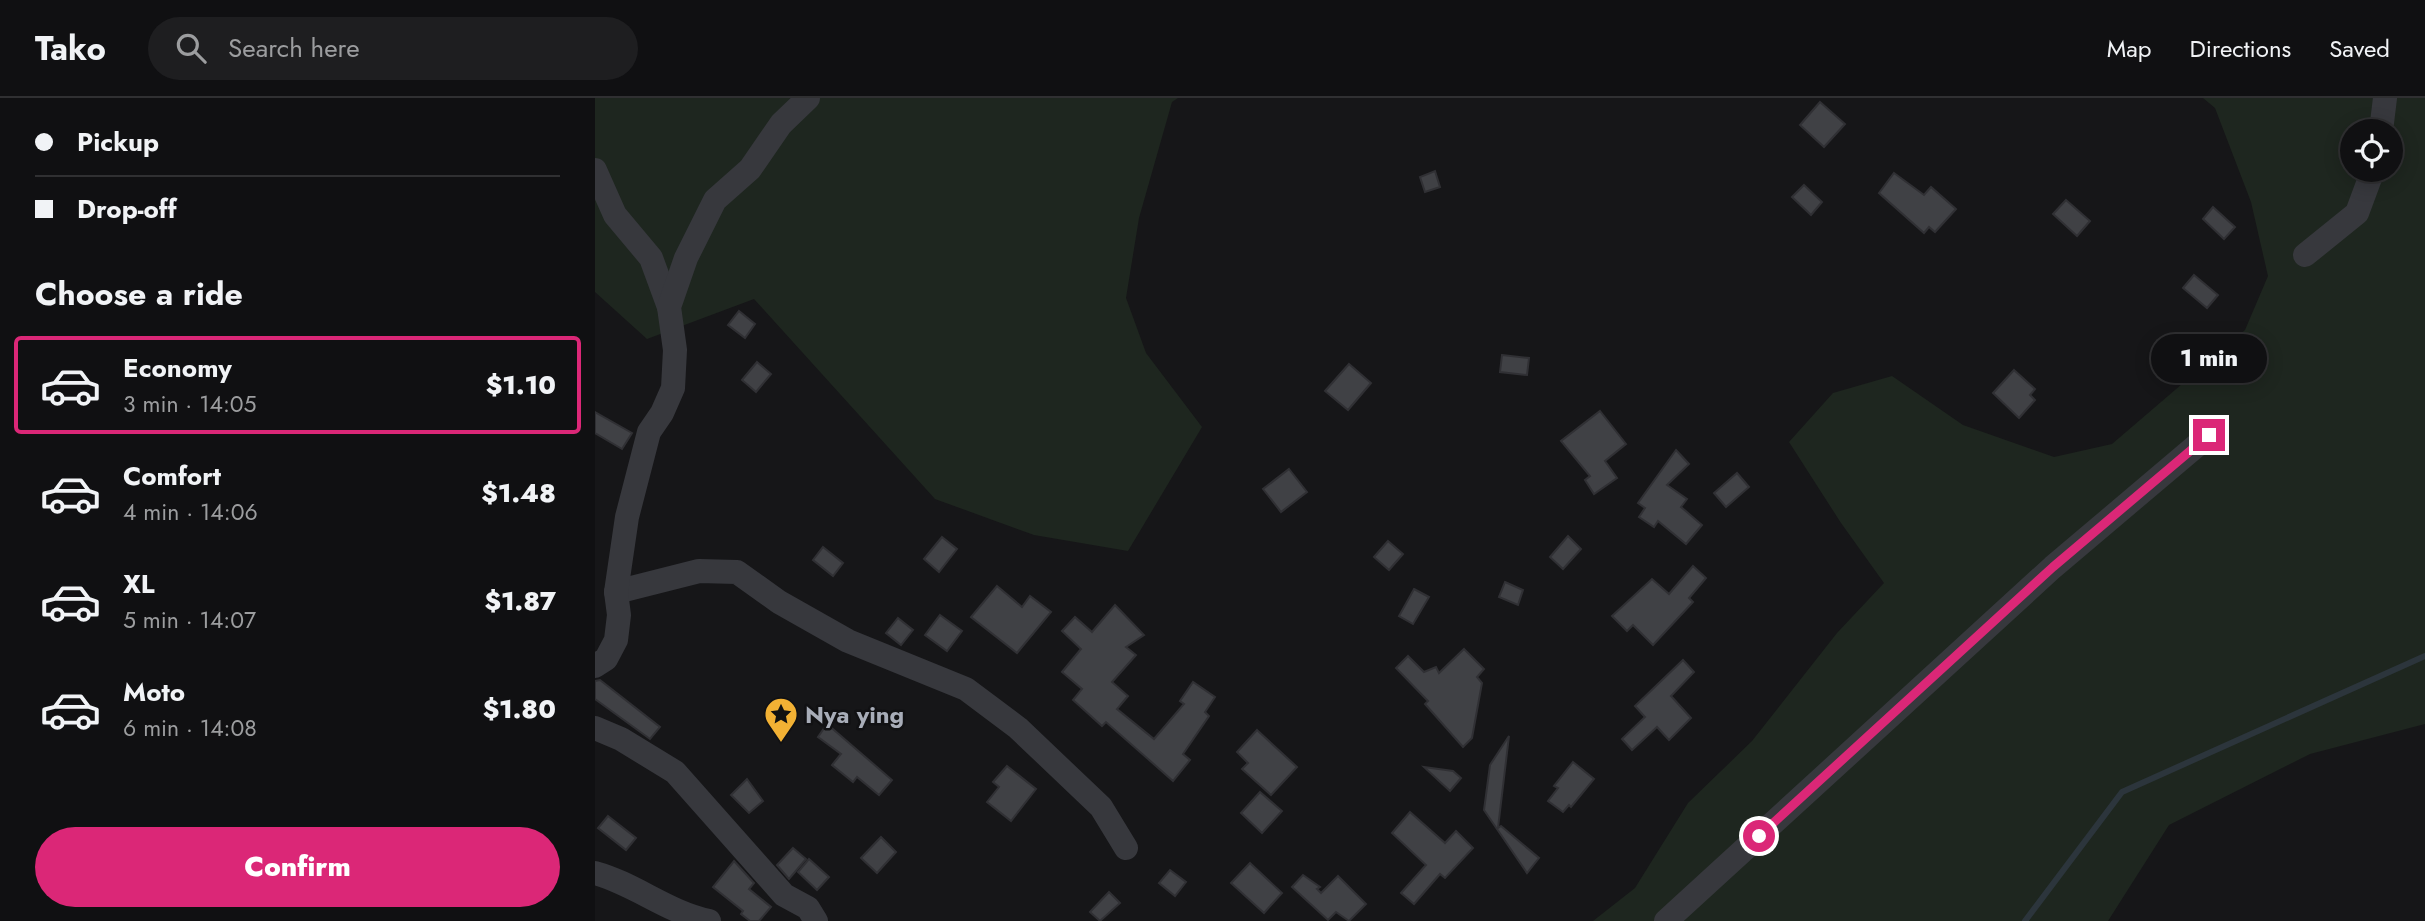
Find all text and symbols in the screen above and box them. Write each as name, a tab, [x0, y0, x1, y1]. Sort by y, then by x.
search box	[148, 17, 638, 80]
text: Tako	[35, 25, 106, 72]
icon: search	[172, 29, 210, 67]
text: Search here	[228, 29, 360, 67]
text: Map	[2107, 31, 2152, 66]
text: Directions	[2190, 31, 2291, 66]
text: Saved	[2329, 31, 2390, 66]
map controls	[2340, 119, 2403, 182]
button: locate	[2340, 119, 2403, 182]
text: Pickup	[77, 123, 159, 161]
text: Drop-off	[77, 190, 177, 228]
text: Choose a ride	[35, 271, 243, 317]
callout: 1 min	[2151, 334, 2267, 382]
text: 1 min	[2180, 341, 2238, 375]
text: Economy	[123, 349, 232, 387]
icon: car	[39, 354, 102, 417]
text: $1.10	[486, 366, 556, 404]
text: 3 min · 14:05	[123, 387, 257, 421]
route end	[2193, 419, 2225, 451]
text: Comfort	[123, 457, 221, 495]
icon: car	[39, 462, 102, 525]
text: $1.48	[481, 474, 556, 512]
text: 4 min · 14:06	[123, 495, 258, 529]
text: XL	[123, 565, 155, 603]
icon: car	[39, 570, 102, 633]
text: $1.87	[484, 582, 556, 620]
text: 5 min · 14:07	[123, 603, 256, 637]
text: Moto	[123, 673, 185, 711]
icon: car	[39, 678, 102, 741]
text: $1.80	[483, 690, 556, 728]
place icon: Nya ying	[762, 695, 800, 744]
place label: Nya ying	[805, 697, 904, 732]
text: 6 min · 14:08	[123, 711, 257, 745]
route start	[1743, 820, 1775, 852]
button: Confirm	[35, 827, 560, 907]

